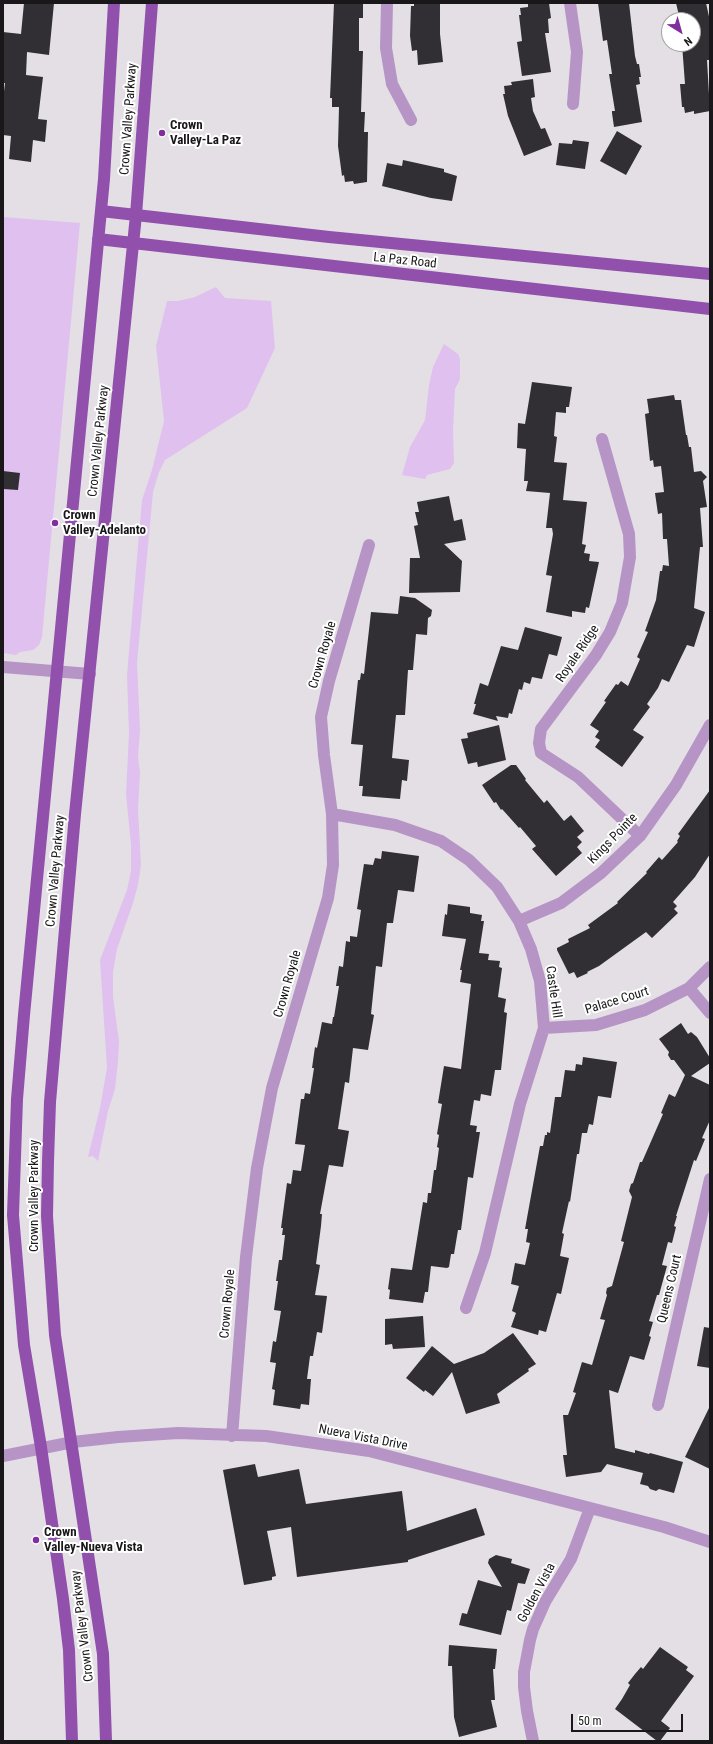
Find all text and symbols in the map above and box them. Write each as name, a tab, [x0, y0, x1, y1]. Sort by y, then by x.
north arrow	[661, 12, 701, 52]
text: N	[681, 34, 695, 48]
street label: Crown Valley Parkway	[117, 62, 141, 176]
place label: Crown Valley-La Paz	[170, 118, 241, 149]
marker: Crown Valley-La Paz	[157, 128, 167, 138]
street label: La Paz Road	[373, 250, 437, 272]
street label: Crown Valley Parkway	[85, 384, 113, 498]
place label: Crown Valley-Adelanto	[63, 508, 146, 539]
marker: Crown Valley-Adelanto	[50, 518, 60, 528]
street label: Crown Royale	[306, 619, 340, 691]
street label: Royale Ridge	[553, 622, 603, 686]
street label: Kings Pointe	[585, 810, 641, 868]
street label: Crown Valley Parkway	[43, 814, 69, 928]
street label: Crown Royale	[271, 948, 305, 1020]
street label: Castle Hill	[542, 965, 564, 1019]
street label: Palace Court	[583, 984, 651, 1018]
street label: Crown Valley Parkway	[27, 1140, 43, 1252]
street label: Queens Court	[655, 1253, 685, 1325]
street label: Crown Royale	[217, 1269, 239, 1339]
street label: Nueva Vista Drive	[317, 1422, 409, 1454]
place label: Crown Valley-Nueva Vista	[44, 1525, 143, 1556]
marker: Crown Valley-Nueva Vista	[31, 1535, 41, 1545]
street label: Golden Vista	[515, 1561, 559, 1625]
street label: Crown Valley Parkway	[68, 1569, 98, 1683]
scale bar	[573, 1706, 685, 1732]
text: 50 m	[578, 1714, 602, 1728]

